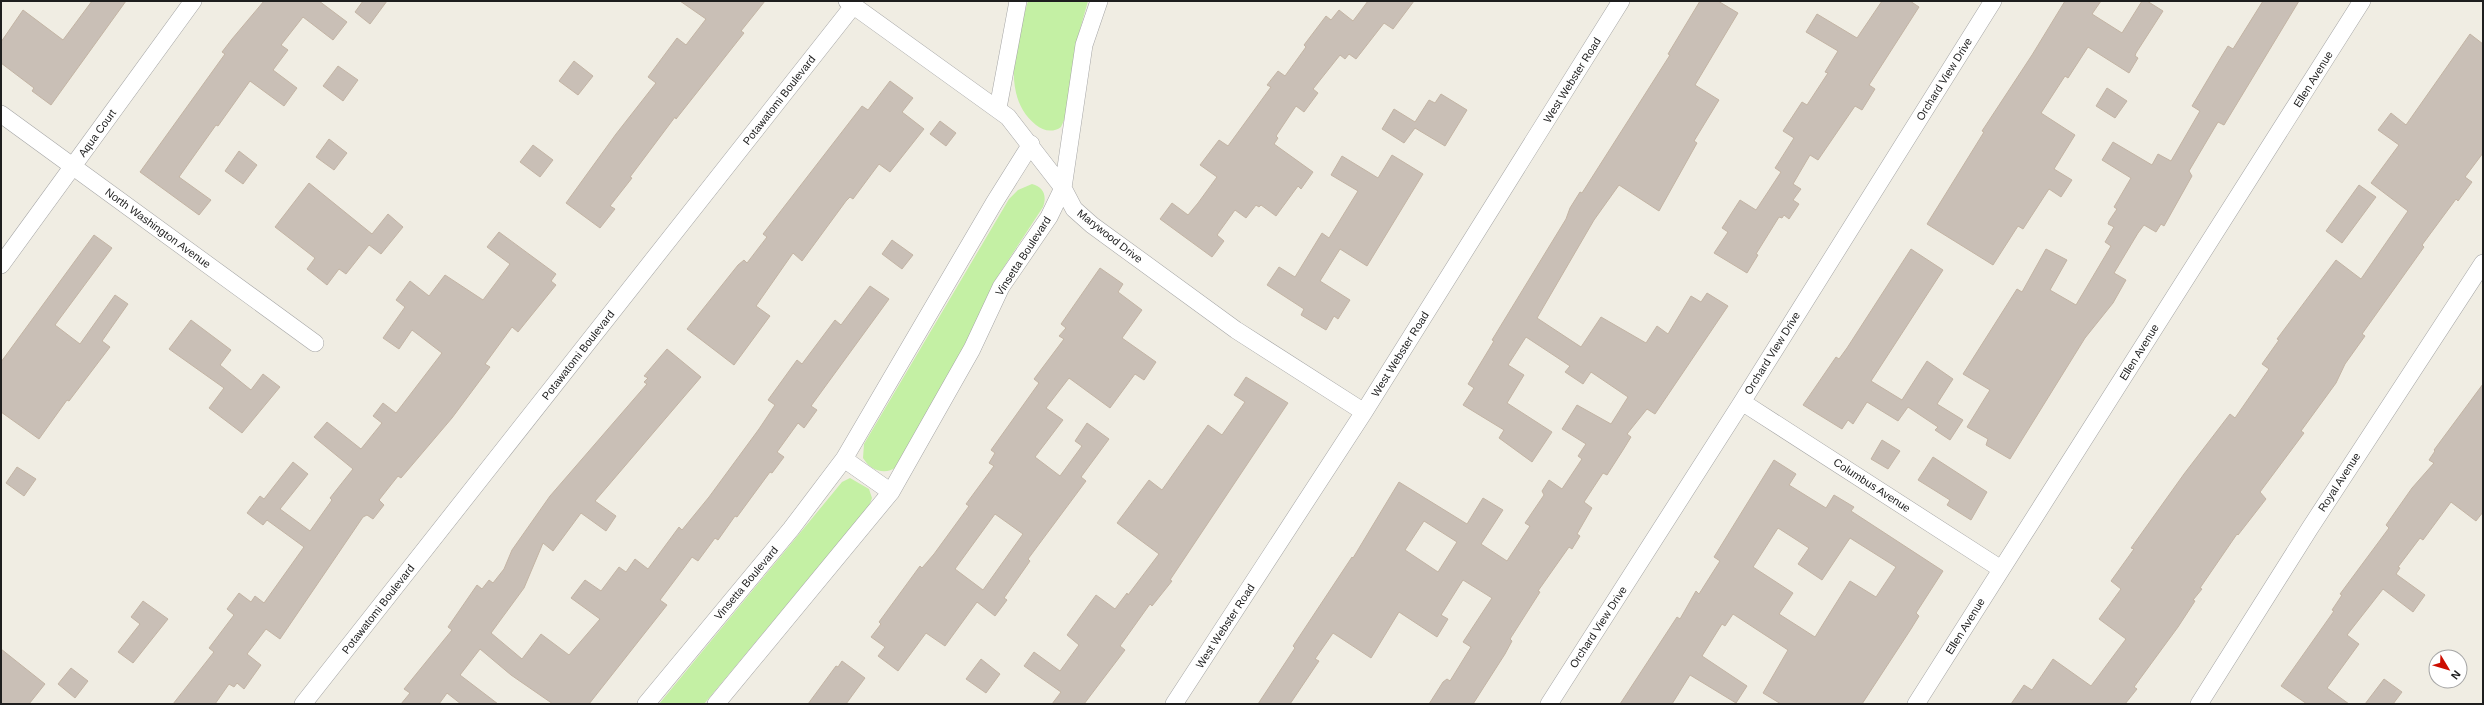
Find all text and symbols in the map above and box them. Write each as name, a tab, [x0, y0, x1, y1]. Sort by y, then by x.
street label: West Webster Road	[1541, 35, 1603, 125]
street label: Orchard View Drive	[1914, 35, 1974, 123]
street label: Ellen Avenue	[2291, 49, 2335, 109]
street label: Potawatomi Boulevard	[740, 53, 818, 147]
street label: Aqua Court	[76, 107, 118, 159]
street label: North Washington Avenue	[103, 186, 213, 270]
street label: Marywood Drive	[1075, 207, 1145, 265]
street label: Vinsetta Boulevard	[993, 214, 1053, 298]
street label: Potawatomi Boulevard	[539, 308, 617, 402]
street label: West Webster Road	[1369, 309, 1431, 399]
street label: Orchard View Drive	[1742, 309, 1802, 397]
street label: Ellen Avenue	[2117, 322, 2161, 382]
street label: Royal Avenue	[2316, 450, 2362, 514]
street label: Columbus Avenue	[1831, 456, 1913, 514]
street label: Vinsetta Boulevard	[712, 544, 780, 622]
street label: Potawatomi Boulevard	[339, 562, 417, 656]
street label: West Webster Road	[1193, 582, 1257, 670]
street label: Orchard View Drive	[1567, 584, 1629, 670]
street label: Ellen Avenue	[1943, 596, 1987, 656]
north arrow	[2428, 649, 2468, 689]
text: N	[2449, 668, 2463, 682]

